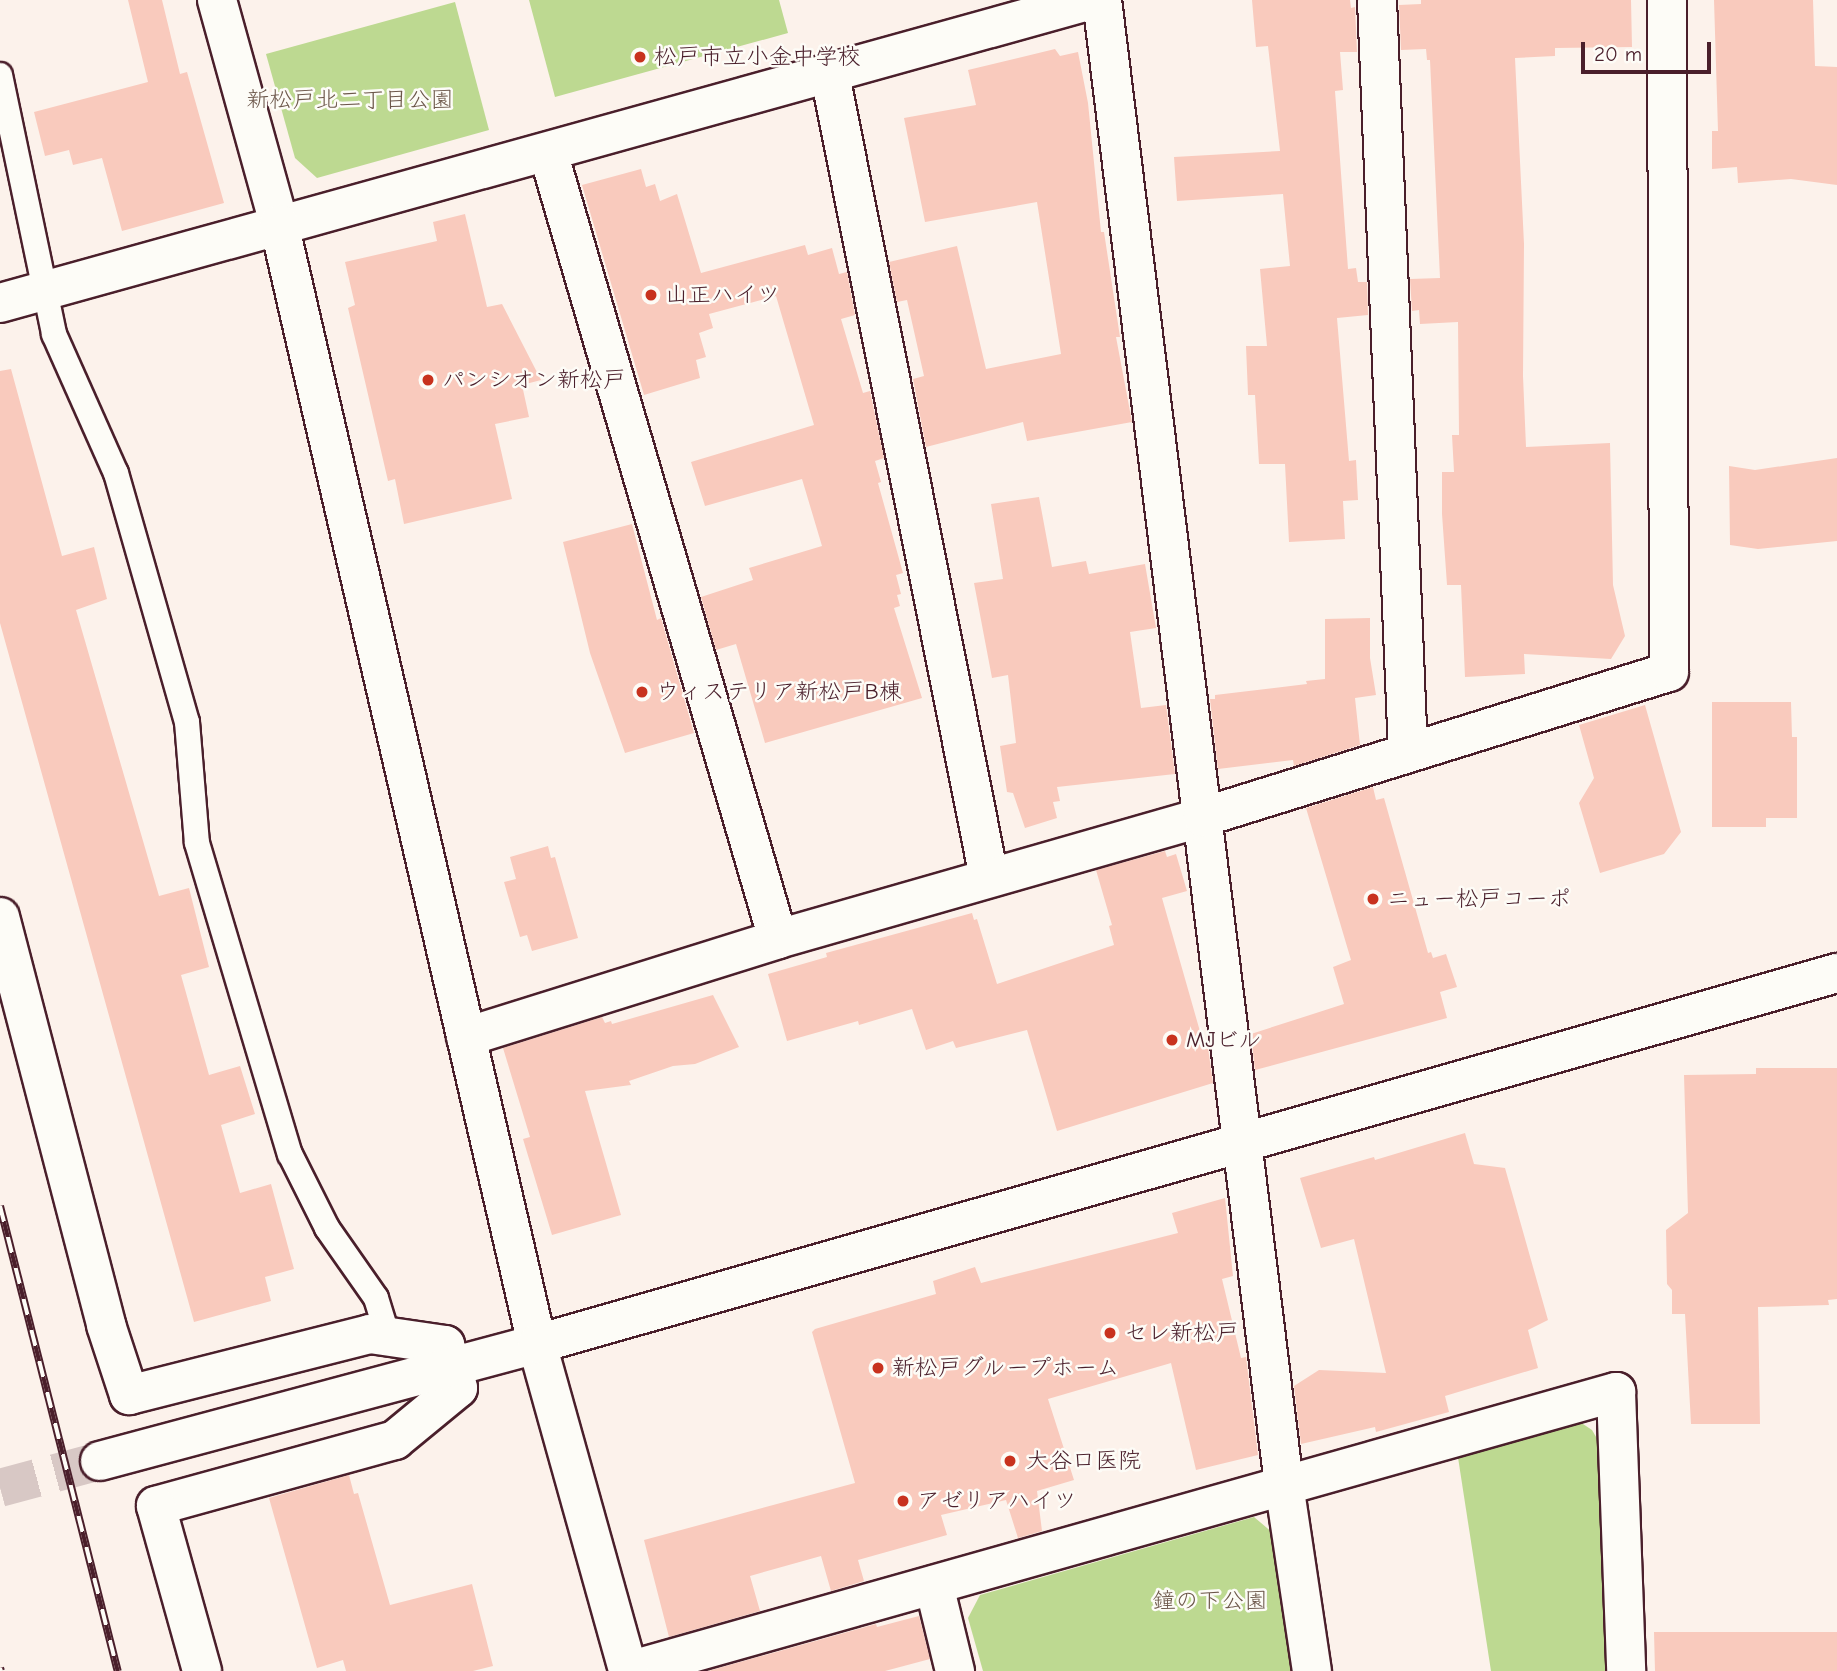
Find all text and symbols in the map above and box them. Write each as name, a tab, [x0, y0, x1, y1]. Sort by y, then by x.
scale bar	[1585, 28, 1714, 72]
text: 20 m	[1594, 42, 1642, 66]
place label: 松戸市立小金中学校	[654, 43, 861, 71]
marker: 松戸市立小金中学校	[632, 49, 648, 65]
park label: 新松戸北二丁目公園	[247, 86, 453, 114]
place label: 山正ハイツ	[665, 281, 780, 309]
marker: 山正ハイツ	[643, 287, 659, 303]
place label: パンシオン新松戸	[442, 366, 626, 394]
marker: パンシオン新松戸	[420, 372, 436, 388]
place label: ウィステリア新松戸B棟	[656, 678, 900, 706]
marker: ウィステリア新松戸B棟	[634, 684, 650, 700]
place label: ニュー松戸コーポ	[1387, 885, 1571, 913]
marker: ニュー松戸コーポ	[1365, 891, 1381, 907]
place label: MJビル	[1186, 1026, 1262, 1054]
marker: MJビル	[1164, 1032, 1180, 1048]
place label: セレ新松戸	[1124, 1319, 1239, 1347]
marker: セレ新松戸	[1102, 1325, 1118, 1341]
place label: 新松戸グループホーム	[892, 1354, 1123, 1382]
marker: 新松戸グループホーム	[870, 1360, 886, 1376]
place label: 大谷口医院	[1026, 1447, 1141, 1475]
marker: 大谷口医院	[1000, 1451, 1020, 1471]
place label: アゼリアハイツ	[917, 1487, 1078, 1515]
marker: アゼリアハイツ	[895, 1493, 911, 1509]
park label: 鐘の下公園	[1153, 1587, 1267, 1615]

